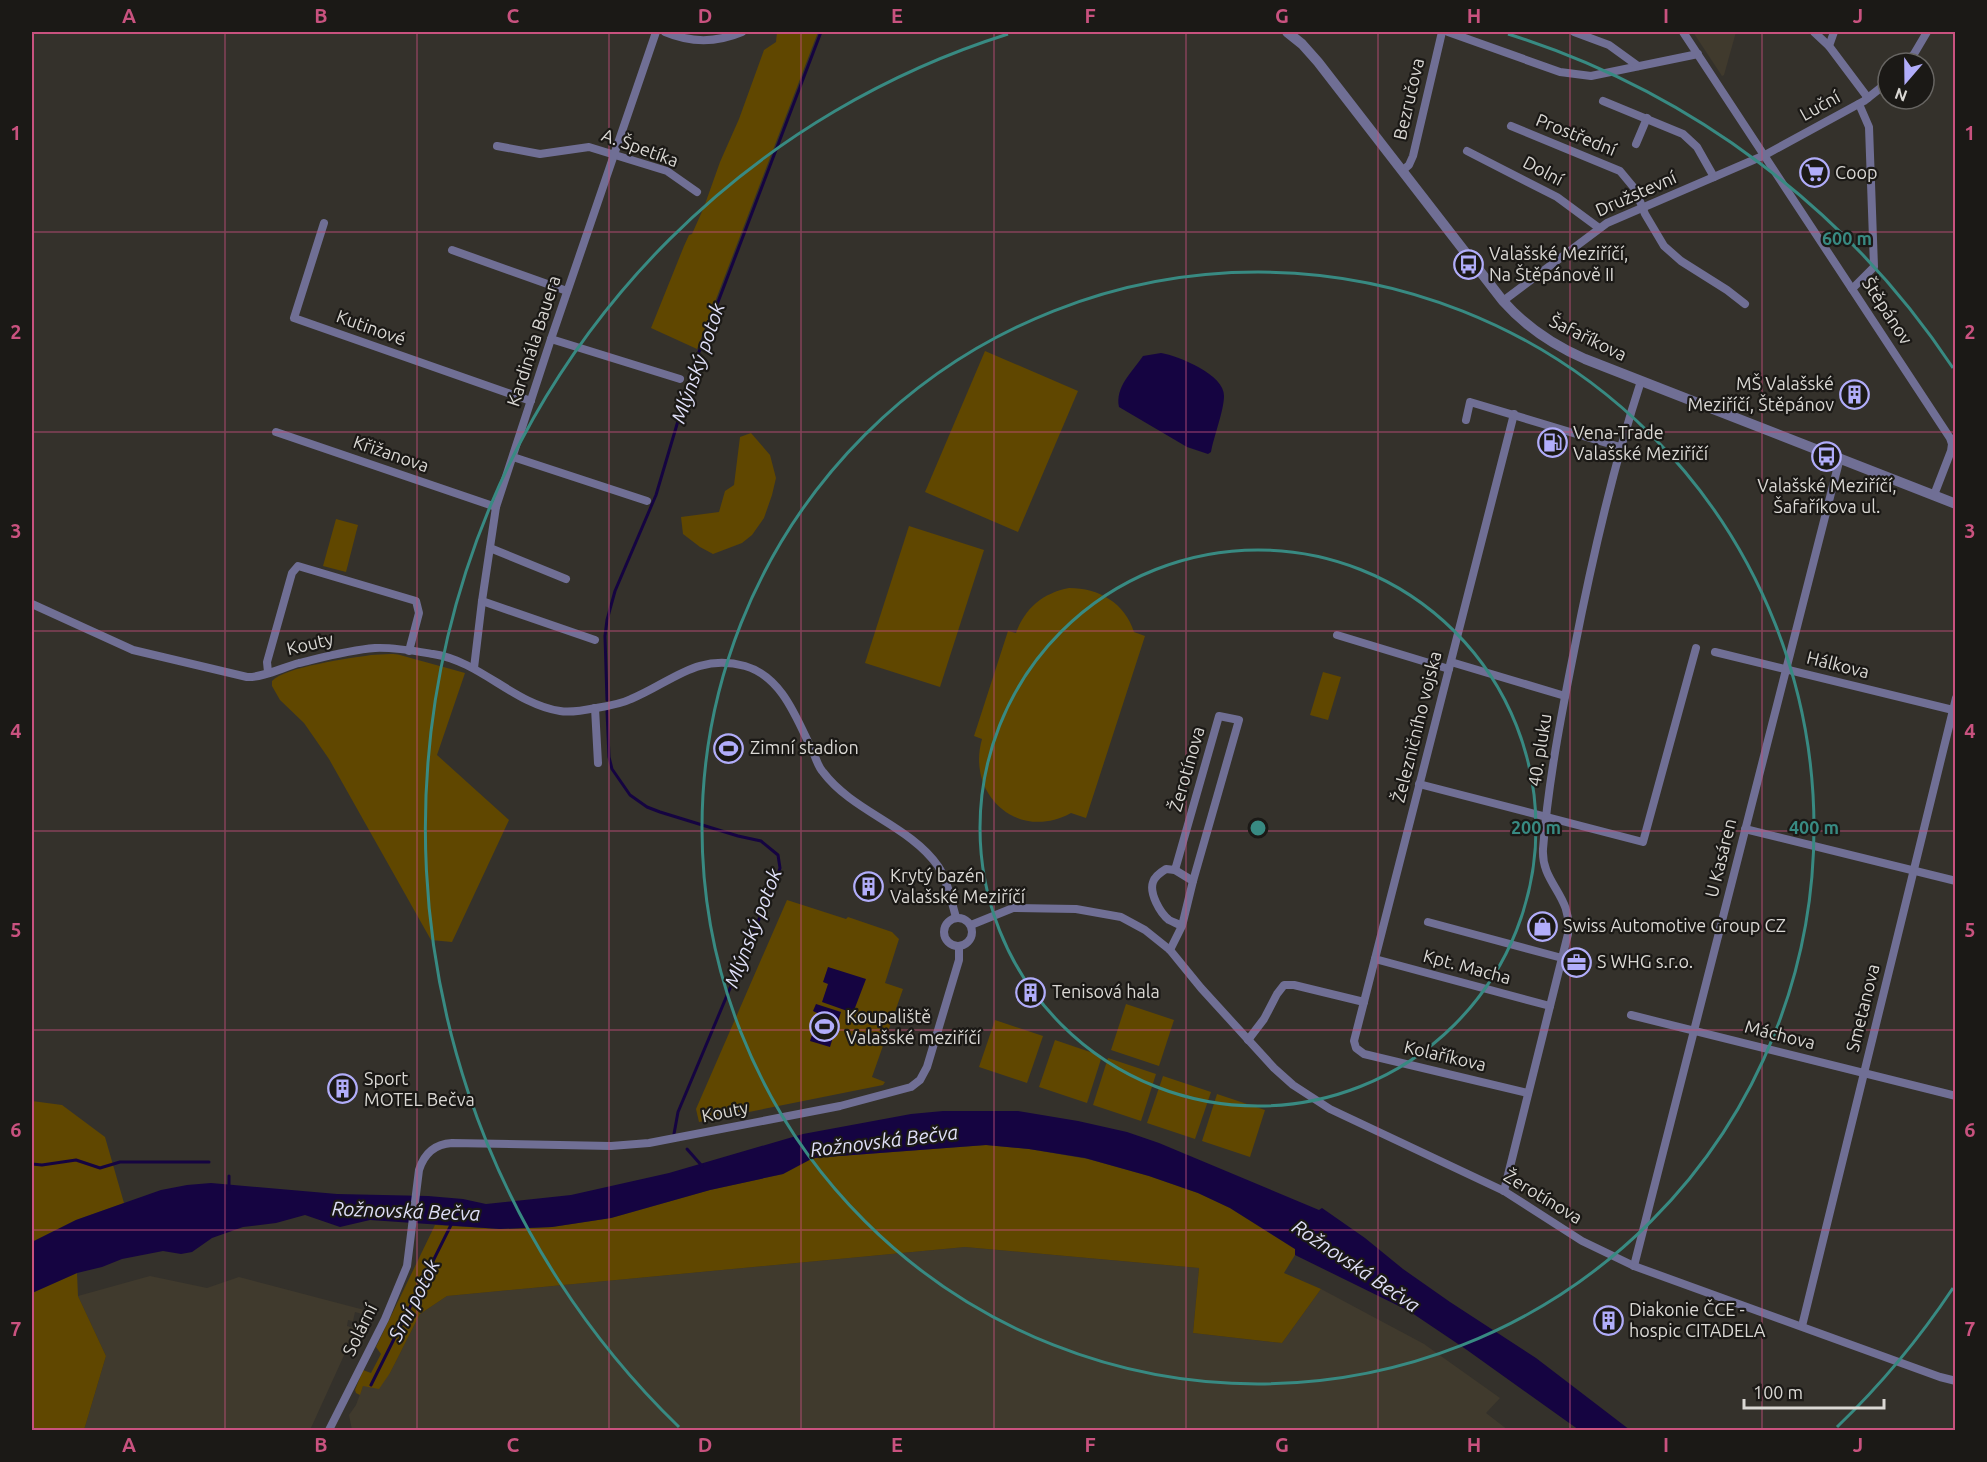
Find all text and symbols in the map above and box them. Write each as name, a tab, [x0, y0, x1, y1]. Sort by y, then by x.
text: A	[122, 4, 136, 27]
text: B	[314, 4, 328, 27]
text: C	[507, 4, 520, 27]
text: D	[698, 4, 712, 27]
text: E	[891, 4, 903, 27]
text: F	[1084, 4, 1096, 27]
text: G	[1275, 4, 1289, 27]
text: H	[1467, 4, 1481, 27]
text: I	[1663, 4, 1669, 27]
text: J	[1853, 4, 1863, 27]
north arrow	[1876, 51, 1936, 111]
street label: Bezručova	[1389, 56, 1427, 142]
text: N	[1892, 85, 1910, 106]
street label: Luční	[1796, 86, 1843, 124]
street label: Prostřední	[1533, 109, 1620, 159]
text: 1	[10, 121, 22, 144]
text: 1	[1964, 121, 1976, 144]
street label: A. Špetíka	[599, 123, 682, 170]
street label: Dolní	[1520, 151, 1568, 189]
supermarket icon: Coop	[1798, 157, 1830, 189]
place label: Coop	[1835, 162, 1878, 182]
street label: Družstevní	[1592, 166, 1680, 220]
text: 600 m	[1822, 228, 1872, 248]
place label: Valašské Meziříčí, Na Štěpánově II	[1489, 243, 1628, 284]
bus stop icon: Valašské Meziříčí, Na Štěpánově II	[1452, 248, 1484, 280]
street label: Kardinála Bauera	[502, 273, 564, 409]
street label: Štěpánov	[1859, 273, 1918, 348]
water label: Mlýnský potok	[666, 299, 729, 426]
street label: Kutinové	[334, 305, 409, 349]
street label: Šafaříkova	[1547, 309, 1631, 364]
text: 2	[10, 320, 22, 343]
text: 2	[1964, 320, 1976, 343]
place label: MŠ Valašské Meziříčí, Štěpánov	[1688, 372, 1834, 414]
building icon: MŠ Valašské Meziříčí, Štěpánov	[1839, 378, 1871, 410]
place label: Vena-Trade Valašské Meziříčí	[1573, 422, 1709, 463]
fuel station icon: Vena-Trade Valašské Meziříčí	[1536, 427, 1568, 459]
street label: Křižanova	[351, 431, 432, 475]
bus stop icon: Valašské Meziříčí, Šafaříkova ul.	[1811, 441, 1843, 473]
place label: Valašské Meziříčí, Šafaříkova ul.	[1757, 475, 1897, 516]
text: 3	[10, 519, 22, 542]
text: 3	[1964, 519, 1976, 542]
street label: Kouty	[284, 628, 335, 658]
street label: Hálkova	[1805, 647, 1872, 681]
street label: Železničního vojska	[1387, 649, 1445, 805]
street label: 40. pluku	[1523, 712, 1555, 788]
text: 4	[10, 719, 22, 742]
text: 4	[1964, 719, 1976, 742]
street label: Žerotínova	[1163, 724, 1208, 814]
sports icon: Zimní stadion	[713, 732, 745, 764]
place label: Zimní stadion	[750, 737, 859, 757]
street label: U Kasáren	[1701, 816, 1739, 899]
text: 200 m	[1511, 817, 1561, 837]
text: 400 m	[1789, 817, 1839, 837]
centre of rings	[1248, 818, 1268, 838]
water label: Mlýnský potok	[719, 864, 786, 991]
place label: Krytý bazén Valašské Meziříčí	[890, 865, 1026, 906]
building icon: Krytý bazén Valašské Meziříčí	[853, 870, 885, 902]
shop icon: Swiss Automotive Group CZ	[1526, 910, 1558, 942]
place label: Swiss Automotive Group CZ	[1563, 915, 1786, 935]
text: 5	[10, 918, 22, 941]
text: 5	[1964, 918, 1976, 941]
street label: Kpt. Macha	[1421, 945, 1513, 987]
office icon: S WHG s.r.o.	[1560, 946, 1592, 978]
place label: S WHG s.r.o.	[1597, 951, 1693, 971]
street label: Smetanova	[1841, 962, 1883, 1054]
building icon: Tenisová hala	[1015, 976, 1047, 1008]
place label: Tenisová hala	[1052, 981, 1160, 1001]
place label: Koupaliště Valašské meziříčí	[846, 1006, 982, 1047]
sports icon: Koupaliště Valašské meziříčí	[809, 1011, 841, 1043]
street label: Máchova	[1743, 1016, 1818, 1052]
street label: Kolaříkova	[1402, 1036, 1488, 1074]
place label: Sport MOTEL Bečva	[364, 1068, 475, 1109]
building icon: Sport MOTEL Bečva	[327, 1073, 359, 1105]
street label: Kouty	[700, 1097, 750, 1125]
text: 6	[10, 1118, 22, 1141]
text: 6	[1964, 1118, 1976, 1141]
water label: Rožnovská Bečva	[809, 1120, 959, 1161]
street label: Žerotínova	[1501, 1164, 1587, 1227]
water label: Rožnovská Bečva	[331, 1196, 481, 1225]
water label: Rožnovská Bečva	[1288, 1214, 1425, 1317]
water label: Srní potok	[383, 1254, 444, 1346]
place label: Diakonie ČCE - hospic CITADELA	[1629, 1298, 1766, 1340]
street label: Solární	[338, 1300, 381, 1359]
building icon: Diakonie ČCE - hospic CITADELA	[1592, 1304, 1624, 1336]
text: 7	[10, 1317, 22, 1340]
text: 7	[1964, 1317, 1976, 1340]
scale bar	[1744, 1372, 1884, 1410]
text: 100 m	[1753, 1382, 1803, 1402]
text: A	[122, 1433, 136, 1456]
text: B	[314, 1433, 328, 1456]
text: C	[507, 1433, 520, 1456]
text: D	[698, 1433, 712, 1456]
text: E	[891, 1433, 903, 1456]
text: F	[1084, 1433, 1096, 1456]
text: G	[1275, 1433, 1289, 1456]
text: H	[1467, 1433, 1481, 1456]
text: I	[1663, 1433, 1669, 1456]
text: J	[1853, 1433, 1863, 1456]

